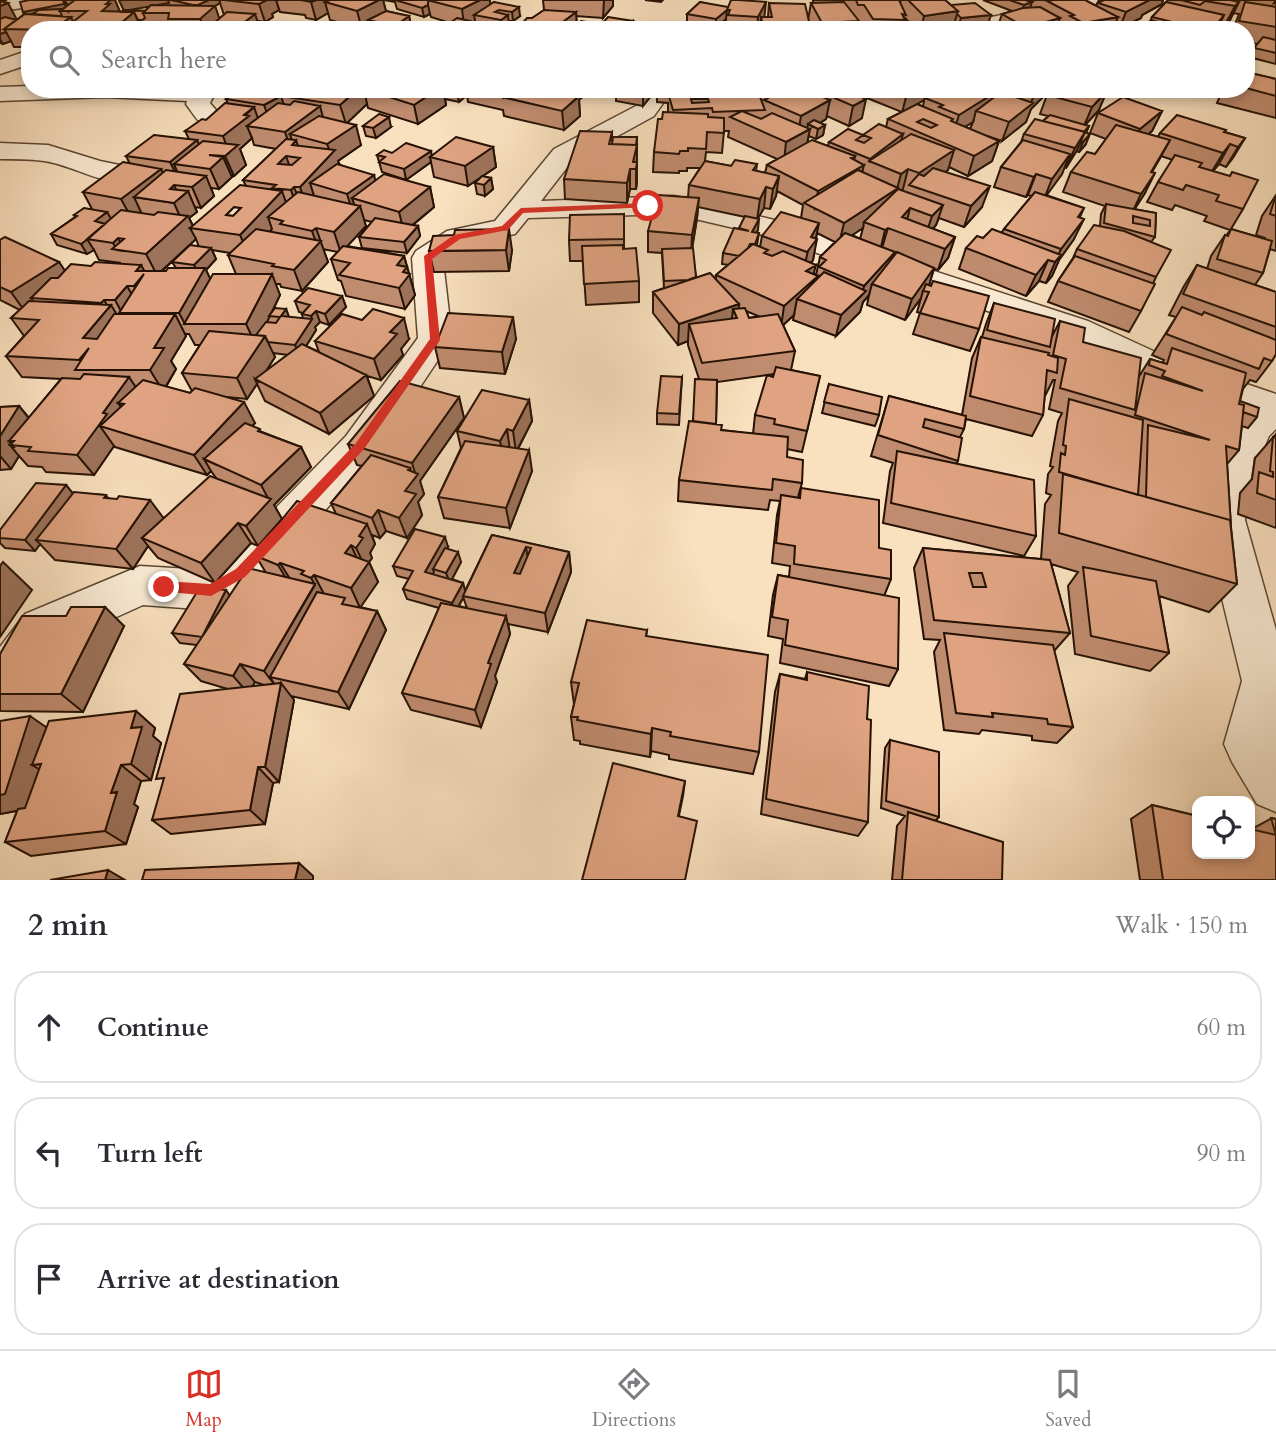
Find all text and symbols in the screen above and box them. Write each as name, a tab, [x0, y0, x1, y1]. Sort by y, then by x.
search box	[21, 21, 1255, 98]
icon: search	[45, 41, 83, 79]
text: Search here	[101, 42, 227, 77]
route start	[632, 190, 663, 221]
route end	[148, 571, 179, 602]
map controls	[1192, 796, 1255, 859]
button: locate	[1192, 796, 1255, 859]
text: 2 min	[28, 905, 108, 946]
text: Walk · 150 m	[1115, 910, 1248, 941]
icon: ahead	[30, 1008, 68, 1046]
text: Continue	[97, 1010, 209, 1045]
text: 60 m	[1197, 1012, 1246, 1043]
icon: left	[30, 1134, 68, 1172]
text: Turn left	[97, 1136, 202, 1171]
text: 90 m	[1197, 1138, 1246, 1169]
icon: arrive	[30, 1260, 68, 1298]
text: Arrive at destination	[97, 1262, 340, 1297]
tab: Map	[185, 1365, 223, 1433]
tab: Directions	[592, 1365, 676, 1433]
tab: Saved	[1045, 1365, 1091, 1433]

